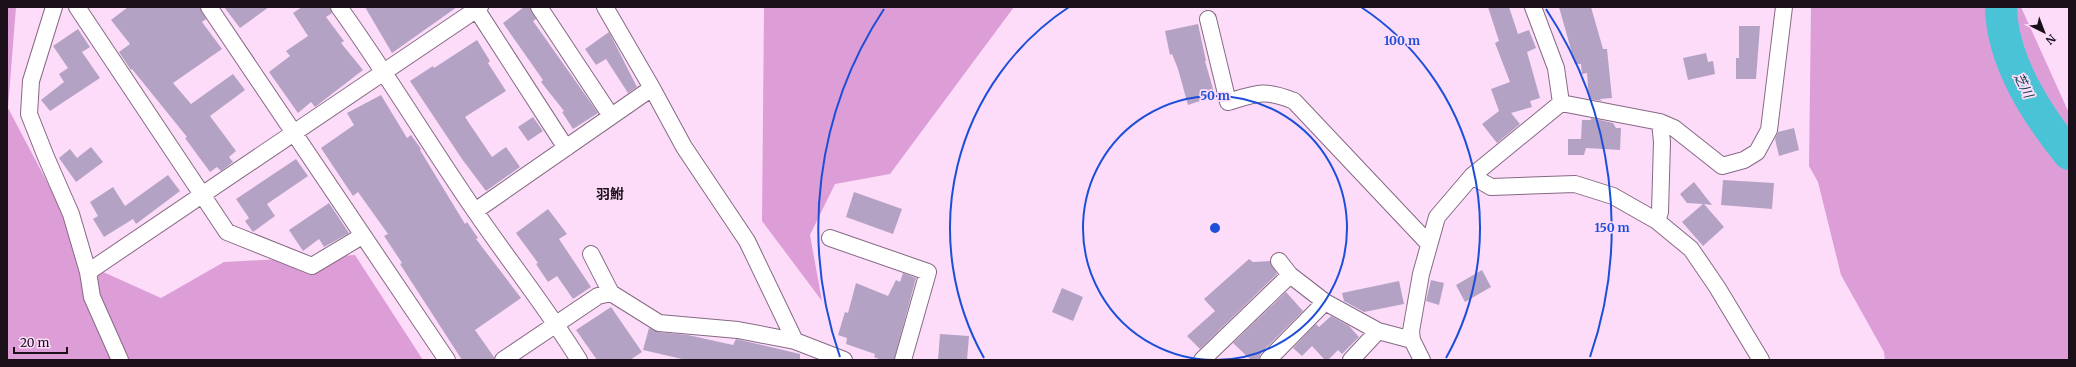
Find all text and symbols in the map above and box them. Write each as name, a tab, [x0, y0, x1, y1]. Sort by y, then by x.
north arrow	[2024, 12, 2064, 52]
text: N	[2043, 31, 2059, 48]
text: 100 m	[1384, 33, 1420, 48]
water label: 芝川	[2010, 70, 2038, 102]
text: 50 m	[1200, 88, 1230, 103]
district label: 羽鮒	[596, 185, 624, 203]
text: 150 m	[1595, 220, 1630, 235]
centre of rings	[1208, 221, 1222, 235]
scale bar	[14, 329, 67, 355]
text: 20 m	[20, 335, 49, 350]

